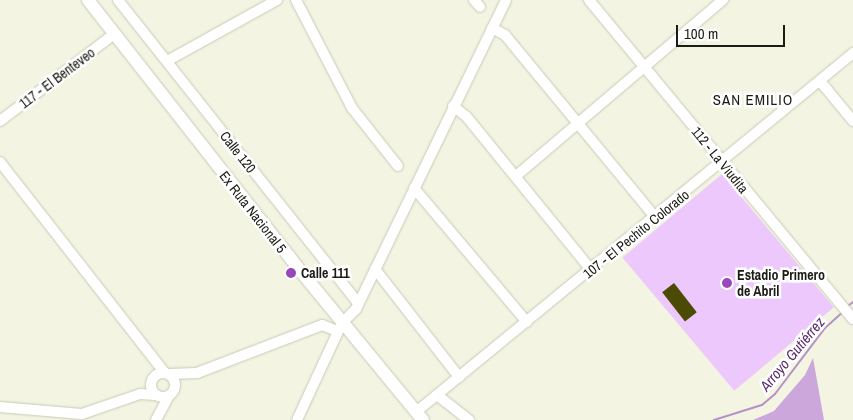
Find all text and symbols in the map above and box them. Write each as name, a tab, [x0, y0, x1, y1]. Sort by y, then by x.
scale bar	[678, 15, 787, 47]
text: 100 m	[684, 23, 718, 44]
street label: 117 - El Benteveo	[16, 44, 98, 112]
district label: SAN EMILIO	[712, 91, 794, 109]
street label: 112 - La Viudita	[688, 123, 752, 197]
street label: Calle 120	[216, 128, 260, 176]
street label: Ex Ruta Nacional 5	[216, 168, 290, 256]
street label: 107 - El Pechito Colorado	[580, 186, 692, 282]
place label: Calle 111	[301, 265, 350, 281]
marker: Calle 111	[285, 267, 297, 279]
place label: Estadio Primero de Abril	[737, 267, 825, 300]
marker: Estadio Primero de Abril	[721, 277, 733, 289]
water label: Arroyo Gutiérrez	[756, 313, 828, 395]

